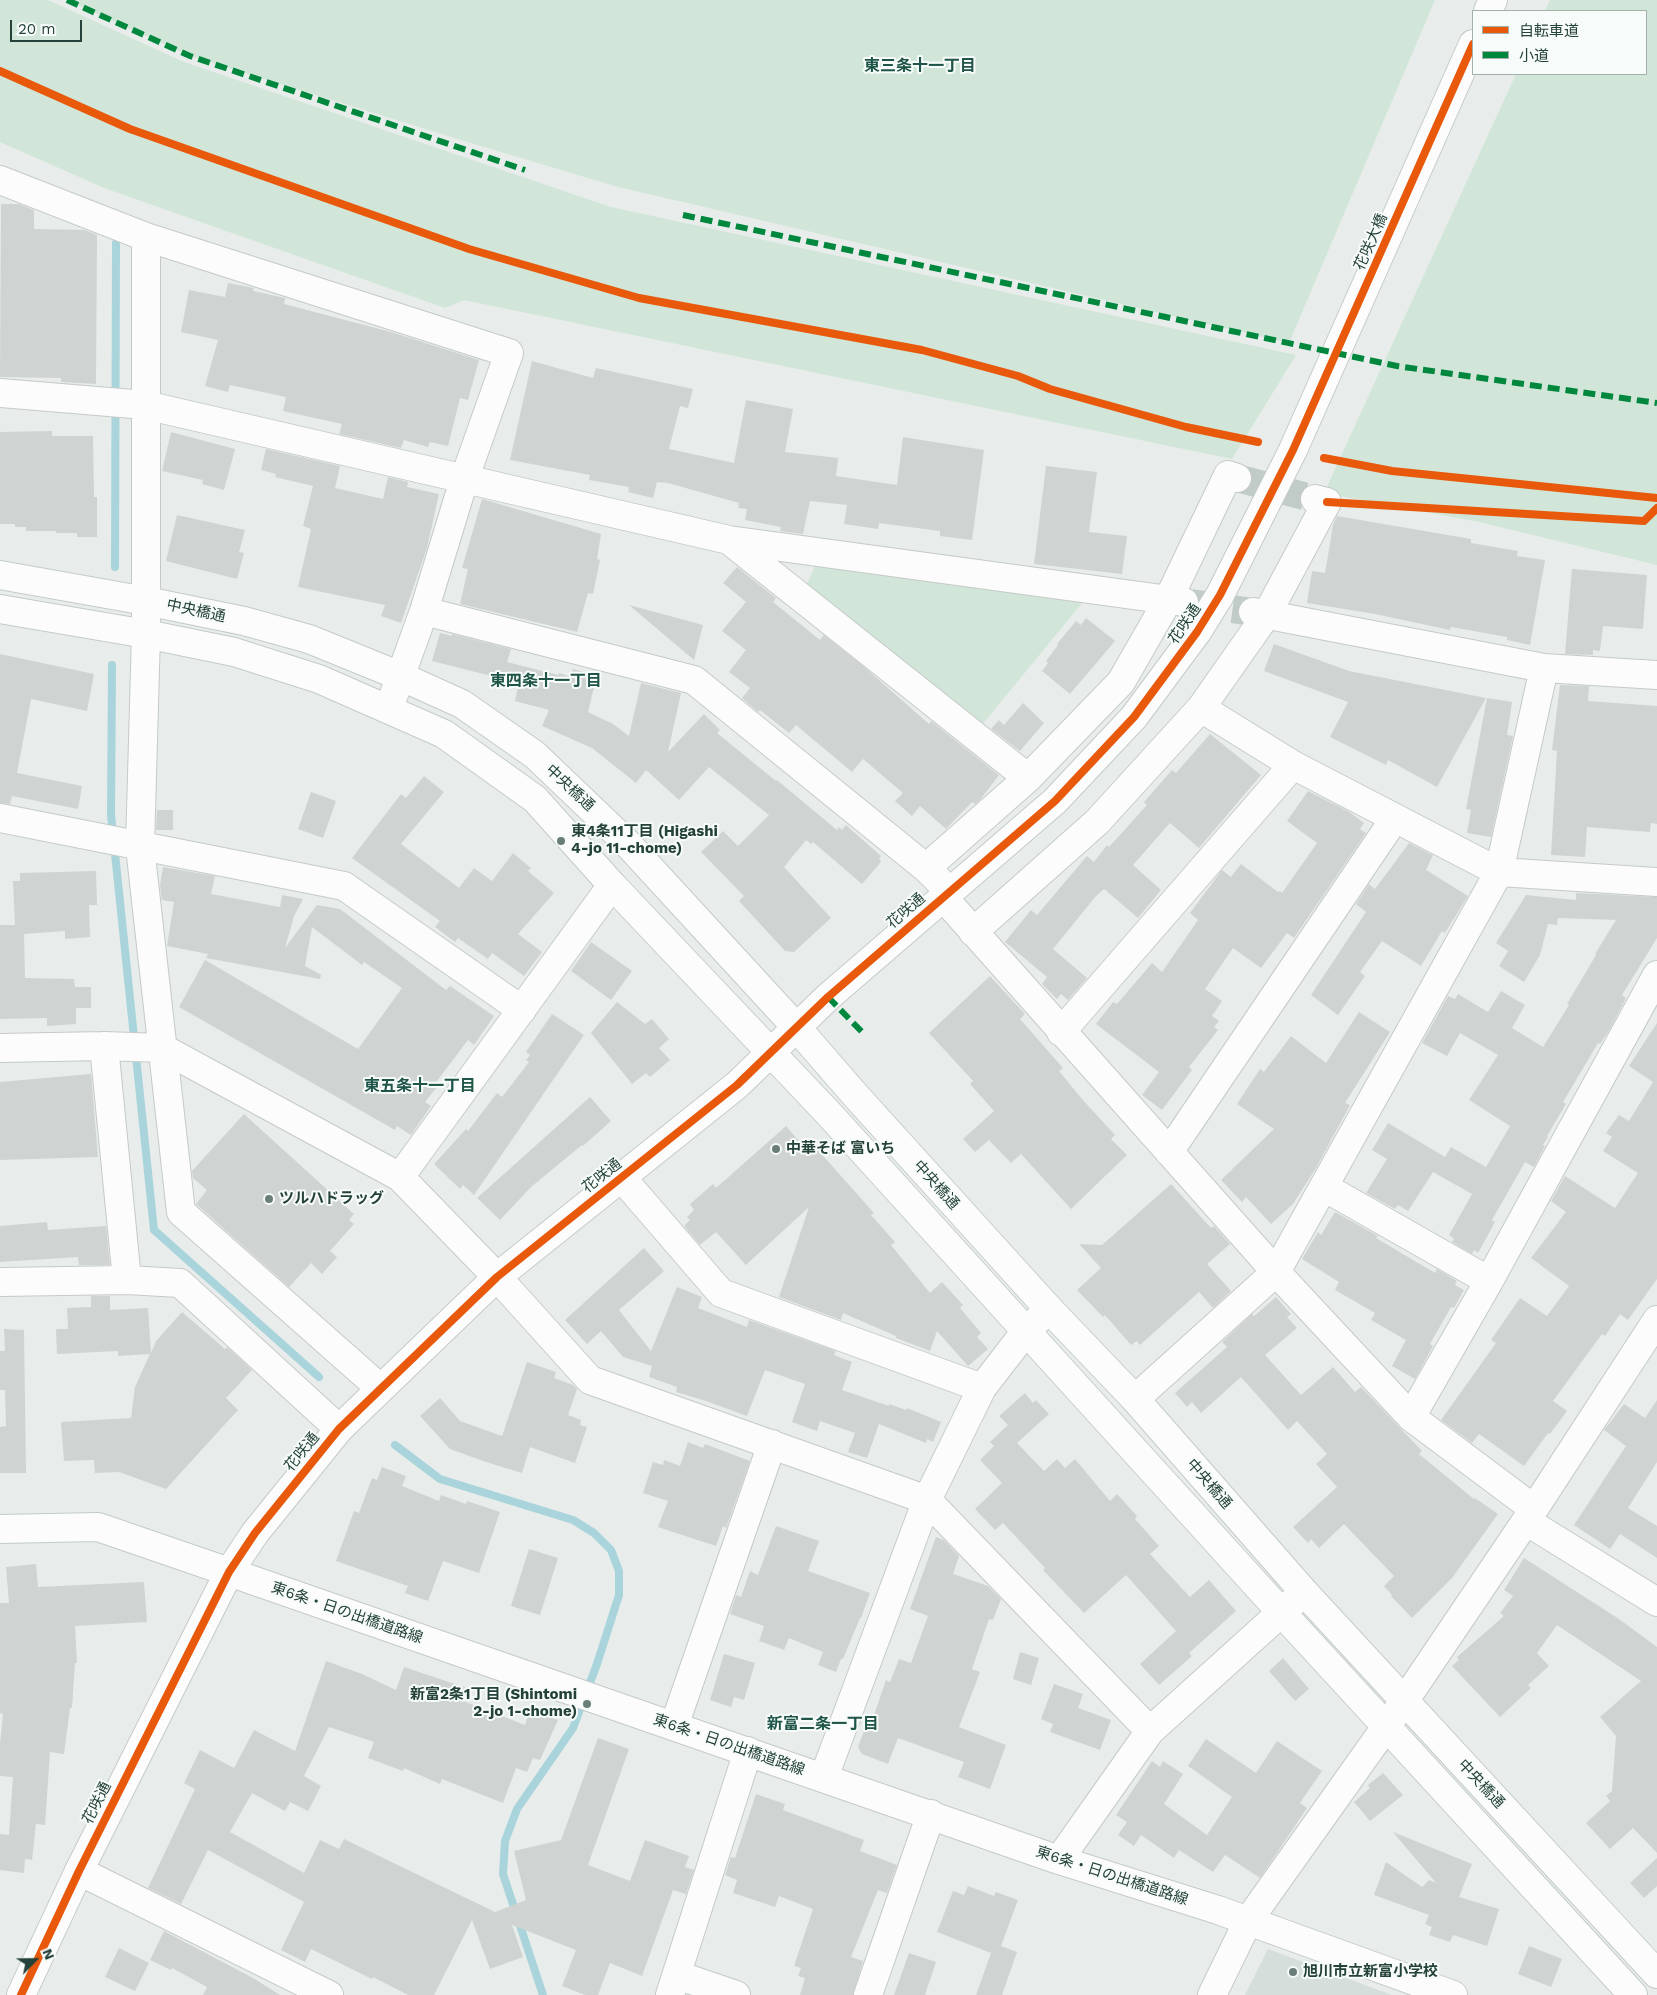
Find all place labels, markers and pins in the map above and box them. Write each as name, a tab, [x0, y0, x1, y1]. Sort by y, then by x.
place label: 東4条11丁目 (Higashi 4-jo 11-chome)	[571, 823, 718, 858]
marker: 東4条11丁目 (Higashi 4-jo 11-chome)	[555, 835, 567, 847]
place label: 中華そば 富いち	[786, 1140, 895, 1158]
marker: 中華そば 富いち	[770, 1143, 782, 1155]
place label: ツルハドラッグ	[279, 1190, 384, 1208]
marker: ツルハドラッグ	[263, 1193, 275, 1205]
place label: 新富2条1丁目 (Shintomi 2-jo 1-chome)	[410, 1686, 577, 1721]
marker: 新富2条1丁目 (Shintomi 2-jo 1-chome)	[581, 1698, 593, 1710]
place label: 旭川市立新富小学校	[1303, 1963, 1438, 1981]
marker: 旭川市立新富小学校	[1287, 1966, 1299, 1978]

